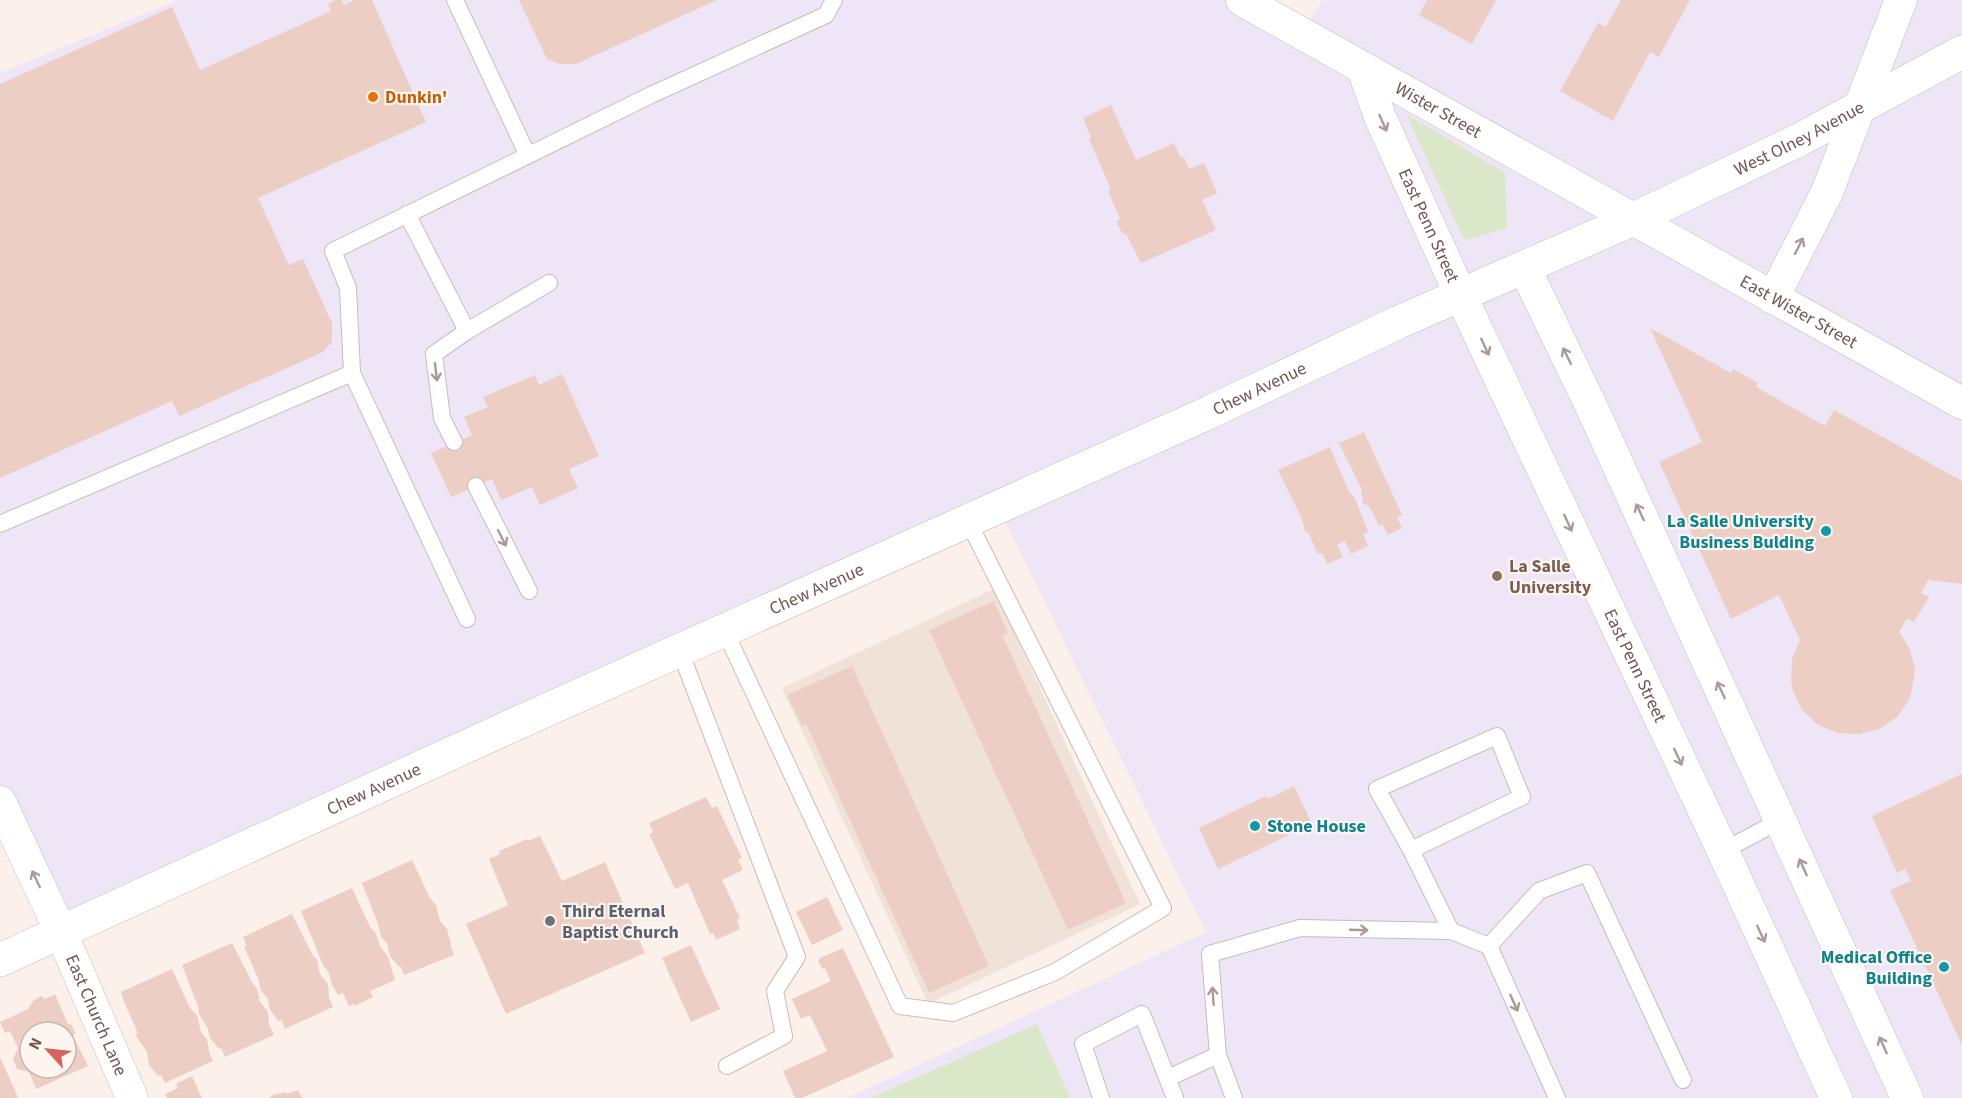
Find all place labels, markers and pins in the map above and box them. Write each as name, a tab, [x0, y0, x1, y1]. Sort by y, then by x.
place label: Dunkin'	[385, 85, 447, 110]
marker: Dunkin'	[366, 90, 380, 104]
place label: La Salle University Business Bulding	[1667, 509, 1815, 555]
marker: La Salle University Business Bulding	[1819, 524, 1833, 538]
place label: La Salle University	[1509, 554, 1592, 600]
marker: La Salle University	[1490, 569, 1504, 583]
place label: Stone House	[1267, 814, 1366, 839]
marker: Stone House	[1248, 819, 1262, 833]
place label: Third Eternal Baptist Church	[562, 899, 679, 945]
marker: Third Eternal Baptist Church	[543, 914, 557, 928]
place label: Medical Office Building	[1821, 945, 1932, 991]
marker: Medical Office Building	[1937, 960, 1951, 974]

